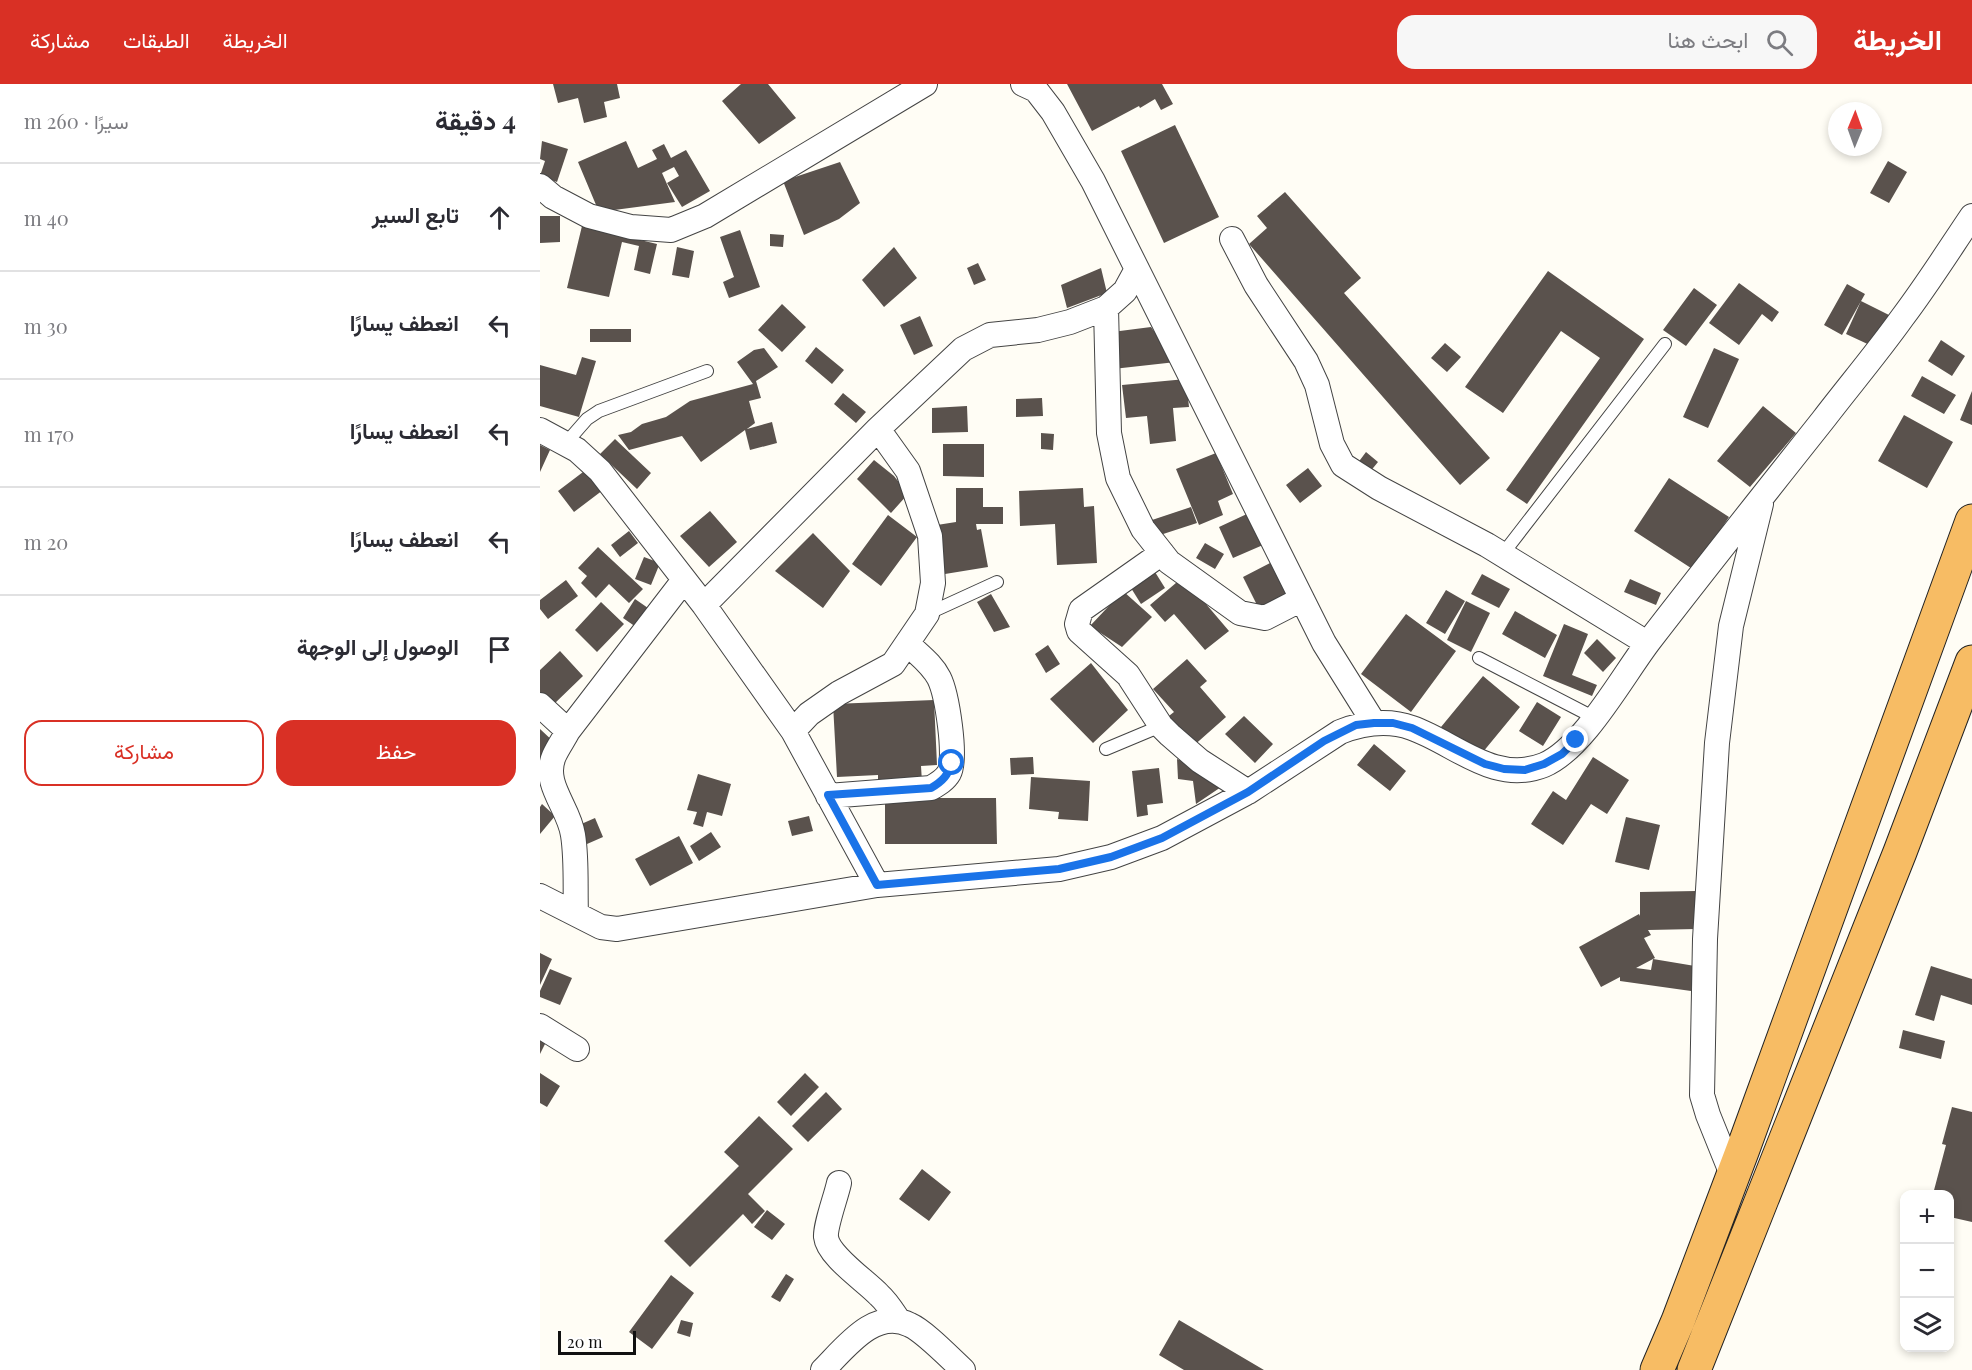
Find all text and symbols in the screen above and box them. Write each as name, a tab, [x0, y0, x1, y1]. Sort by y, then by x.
search box	[1397, 15, 1817, 69]
text: الخريطة	[1853, 20, 1942, 57]
text: ابحث هنا	[1667, 24, 1748, 54]
text: مشاركة	[30, 25, 90, 53]
text: الطبقات	[123, 25, 190, 53]
text: الخريطة	[223, 25, 288, 53]
icon: search	[1763, 26, 1796, 59]
text: 4 دقيقة	[435, 102, 516, 137]
north arrow	[1828, 102, 1882, 156]
text: سيرًا · 260 m	[24, 107, 129, 134]
text: تابع السير	[372, 199, 459, 229]
icon: ahead	[483, 201, 516, 234]
text: 40 m	[24, 204, 69, 231]
text: انعطف يسارًا	[350, 307, 459, 337]
icon: left	[483, 309, 516, 342]
text: 30 m	[24, 312, 68, 339]
text: انعطف يسارًا	[350, 415, 459, 445]
icon: left	[483, 417, 516, 450]
text: 170 m	[24, 420, 74, 447]
text: انعطف يسارًا	[350, 523, 459, 553]
icon: left	[483, 525, 516, 558]
text: 20 m	[24, 528, 68, 555]
text: الوصول إلى الوجهة	[297, 631, 459, 661]
icon: arrive	[483, 633, 516, 666]
button: مشاركة	[24, 720, 264, 786]
button: حفظ	[276, 720, 516, 786]
route end	[1562, 726, 1588, 752]
route start	[938, 749, 964, 775]
map controls	[1900, 1190, 1954, 1352]
button: +	[1900, 1190, 1954, 1244]
button: −	[1900, 1244, 1954, 1298]
button: layers	[1900, 1298, 1954, 1352]
scale bar	[558, 1328, 636, 1356]
text: 20 m	[567, 1331, 602, 1352]

